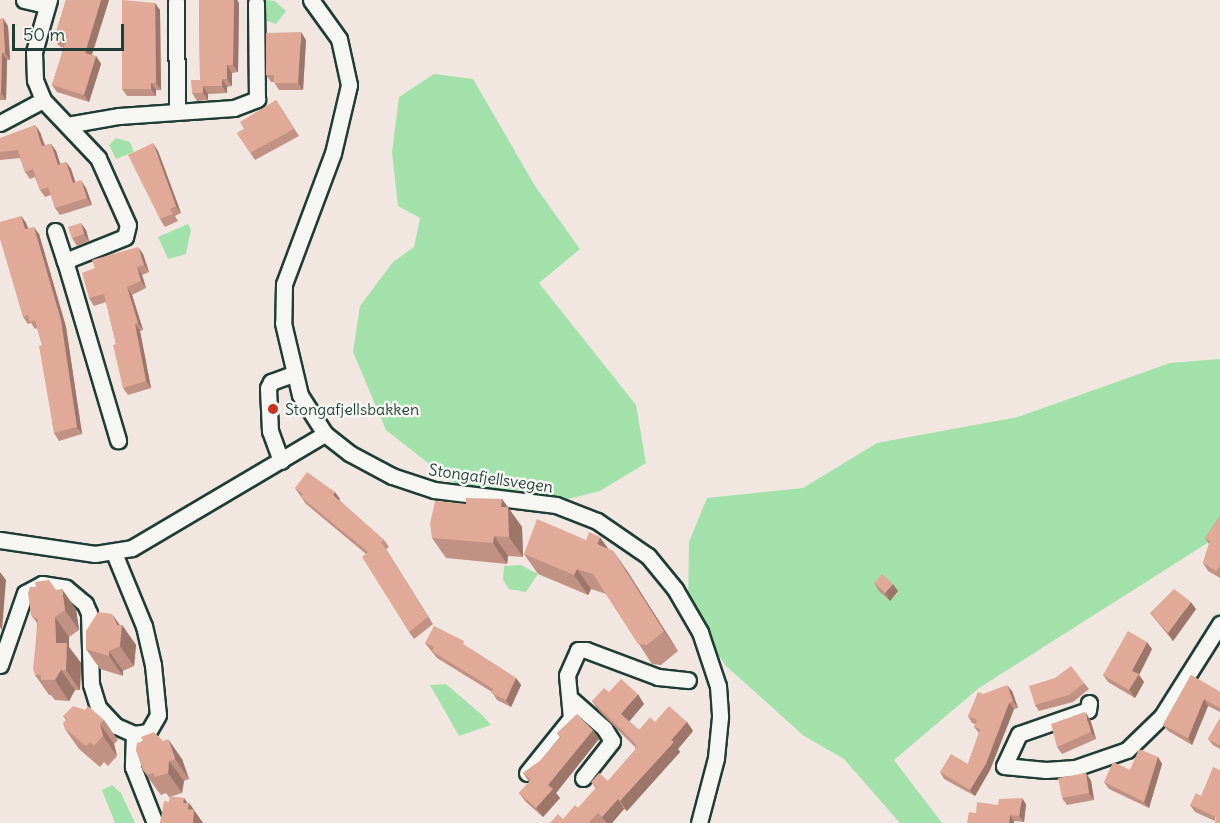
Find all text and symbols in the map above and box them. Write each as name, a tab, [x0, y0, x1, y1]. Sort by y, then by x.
scale bar	[15, 12, 128, 50]
text: 50 m	[23, 23, 65, 46]
place label: Stongafjellsbakken	[285, 399, 419, 419]
marker: Stongafjellsbakken	[266, 402, 280, 416]
street label: Stongafjellsvegen	[428, 460, 554, 496]

